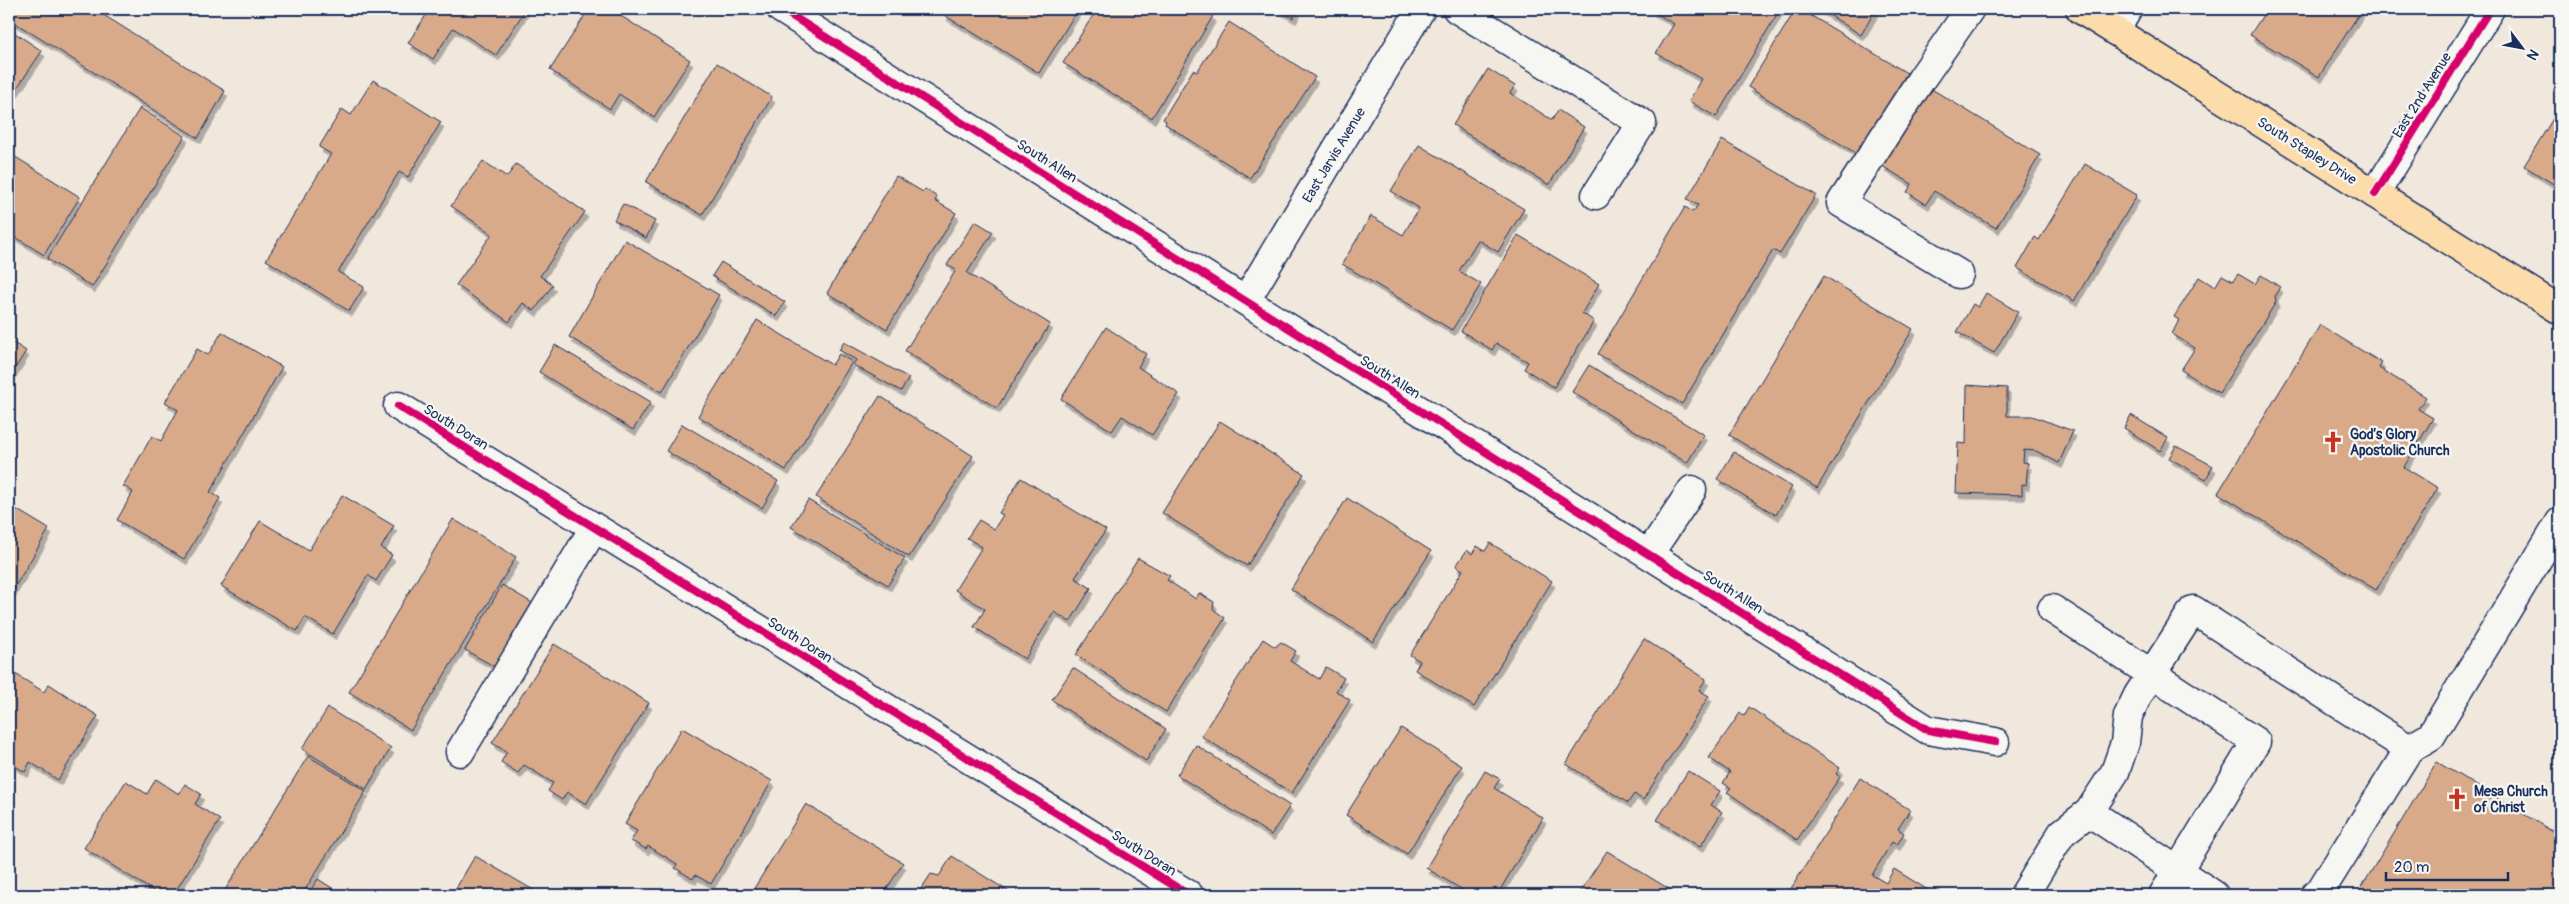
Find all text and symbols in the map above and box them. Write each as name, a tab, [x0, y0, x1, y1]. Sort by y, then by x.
north arrow	[2496, 22, 2546, 72]
text: N	[2523, 46, 2542, 63]
street label: East 2nd Avenue	[2389, 49, 2455, 141]
street label: East Jarvis Avenue	[1299, 104, 1369, 206]
street label: South Stapley Drive	[2254, 114, 2360, 188]
street label: South Allen	[1014, 136, 1081, 186]
street label: South Allen	[1357, 352, 1424, 402]
street label: South Doran	[420, 400, 492, 454]
place label: God’s Glory Apostolic Church	[2350, 426, 2450, 459]
church icon: God’s Glory Apostolic Church	[2320, 429, 2346, 455]
street label: South Allen	[1700, 567, 1767, 617]
street label: South Doran	[764, 613, 836, 667]
place label: Mesa Church of Christ	[2473, 783, 2548, 816]
church icon: Mesa Church of Christ	[2444, 786, 2470, 812]
street label: South Doran	[1108, 826, 1180, 880]
scale bar	[2386, 849, 2509, 881]
text: 20 m	[2394, 858, 2429, 877]

